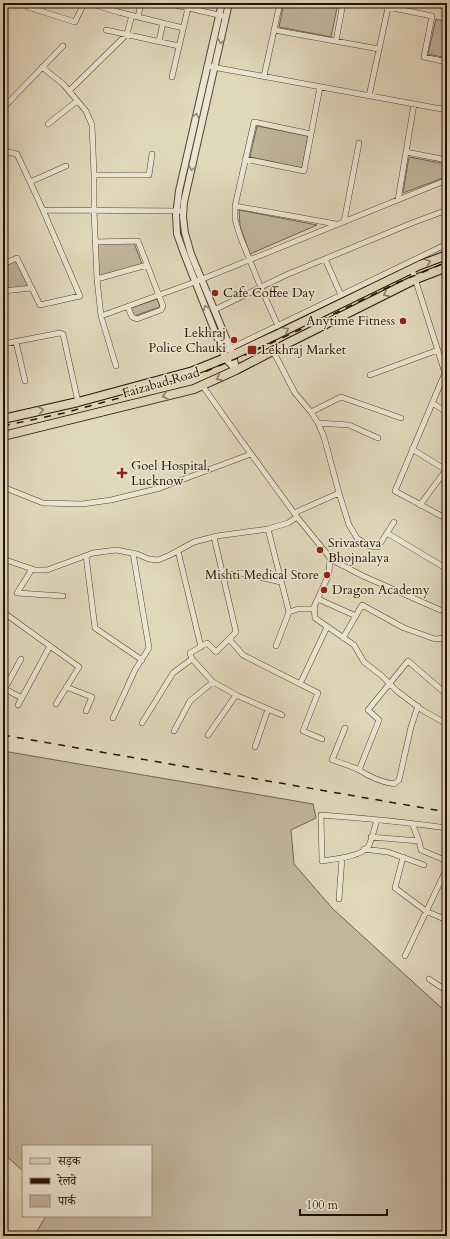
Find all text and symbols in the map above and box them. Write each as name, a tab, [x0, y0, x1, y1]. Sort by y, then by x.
one-way arrow	[217, 38, 225, 44]
one-way arrow	[191, 113, 199, 119]
one-way arrow	[188, 165, 196, 171]
one-way arrow	[425, 259, 432, 267]
place label: Cafe Coffee Day	[223, 284, 315, 302]
marker: Cafe Coffee Day	[210, 288, 220, 298]
one-way arrow	[383, 289, 390, 297]
one-way arrow	[202, 305, 210, 312]
place label: Anytime Fitness	[306, 312, 395, 330]
marker: Anytime Fitness	[398, 316, 408, 326]
place label: Lekhraj Police Chauki	[149, 324, 226, 357]
one-way arrow	[281, 327, 289, 335]
marker: Lekhraj Police Chauki	[229, 335, 239, 345]
place label: Lekhraj Market	[261, 341, 346, 359]
marker: Lekhraj Market	[246, 344, 258, 356]
street label: Faizabad Road	[120, 363, 202, 403]
one-way arrow	[216, 373, 223, 381]
one-way arrow	[161, 391, 168, 400]
one-way arrow	[38, 407, 44, 415]
place label: Goel Hospital, Lucknow	[131, 457, 210, 490]
marker: Goel Hospital, Lucknow	[116, 467, 128, 479]
place label: Srivastava Bhojnalaya	[328, 534, 389, 567]
marker: Srivastava Bhojnalaya	[315, 545, 325, 555]
place label: Mishti Medical Store	[205, 566, 319, 584]
marker: Mishti Medical Store	[322, 570, 332, 580]
place label: Dragon Academy	[332, 581, 430, 599]
marker: Dragon Academy	[319, 585, 329, 595]
legend	[22, 1145, 152, 1217]
text: सड़क	[57, 1153, 82, 1169]
text: रेलवे	[56, 1173, 77, 1189]
scale bar	[300, 1191, 387, 1217]
text: पार्क	[57, 1193, 77, 1209]
text: 100 m	[306, 1197, 339, 1213]

